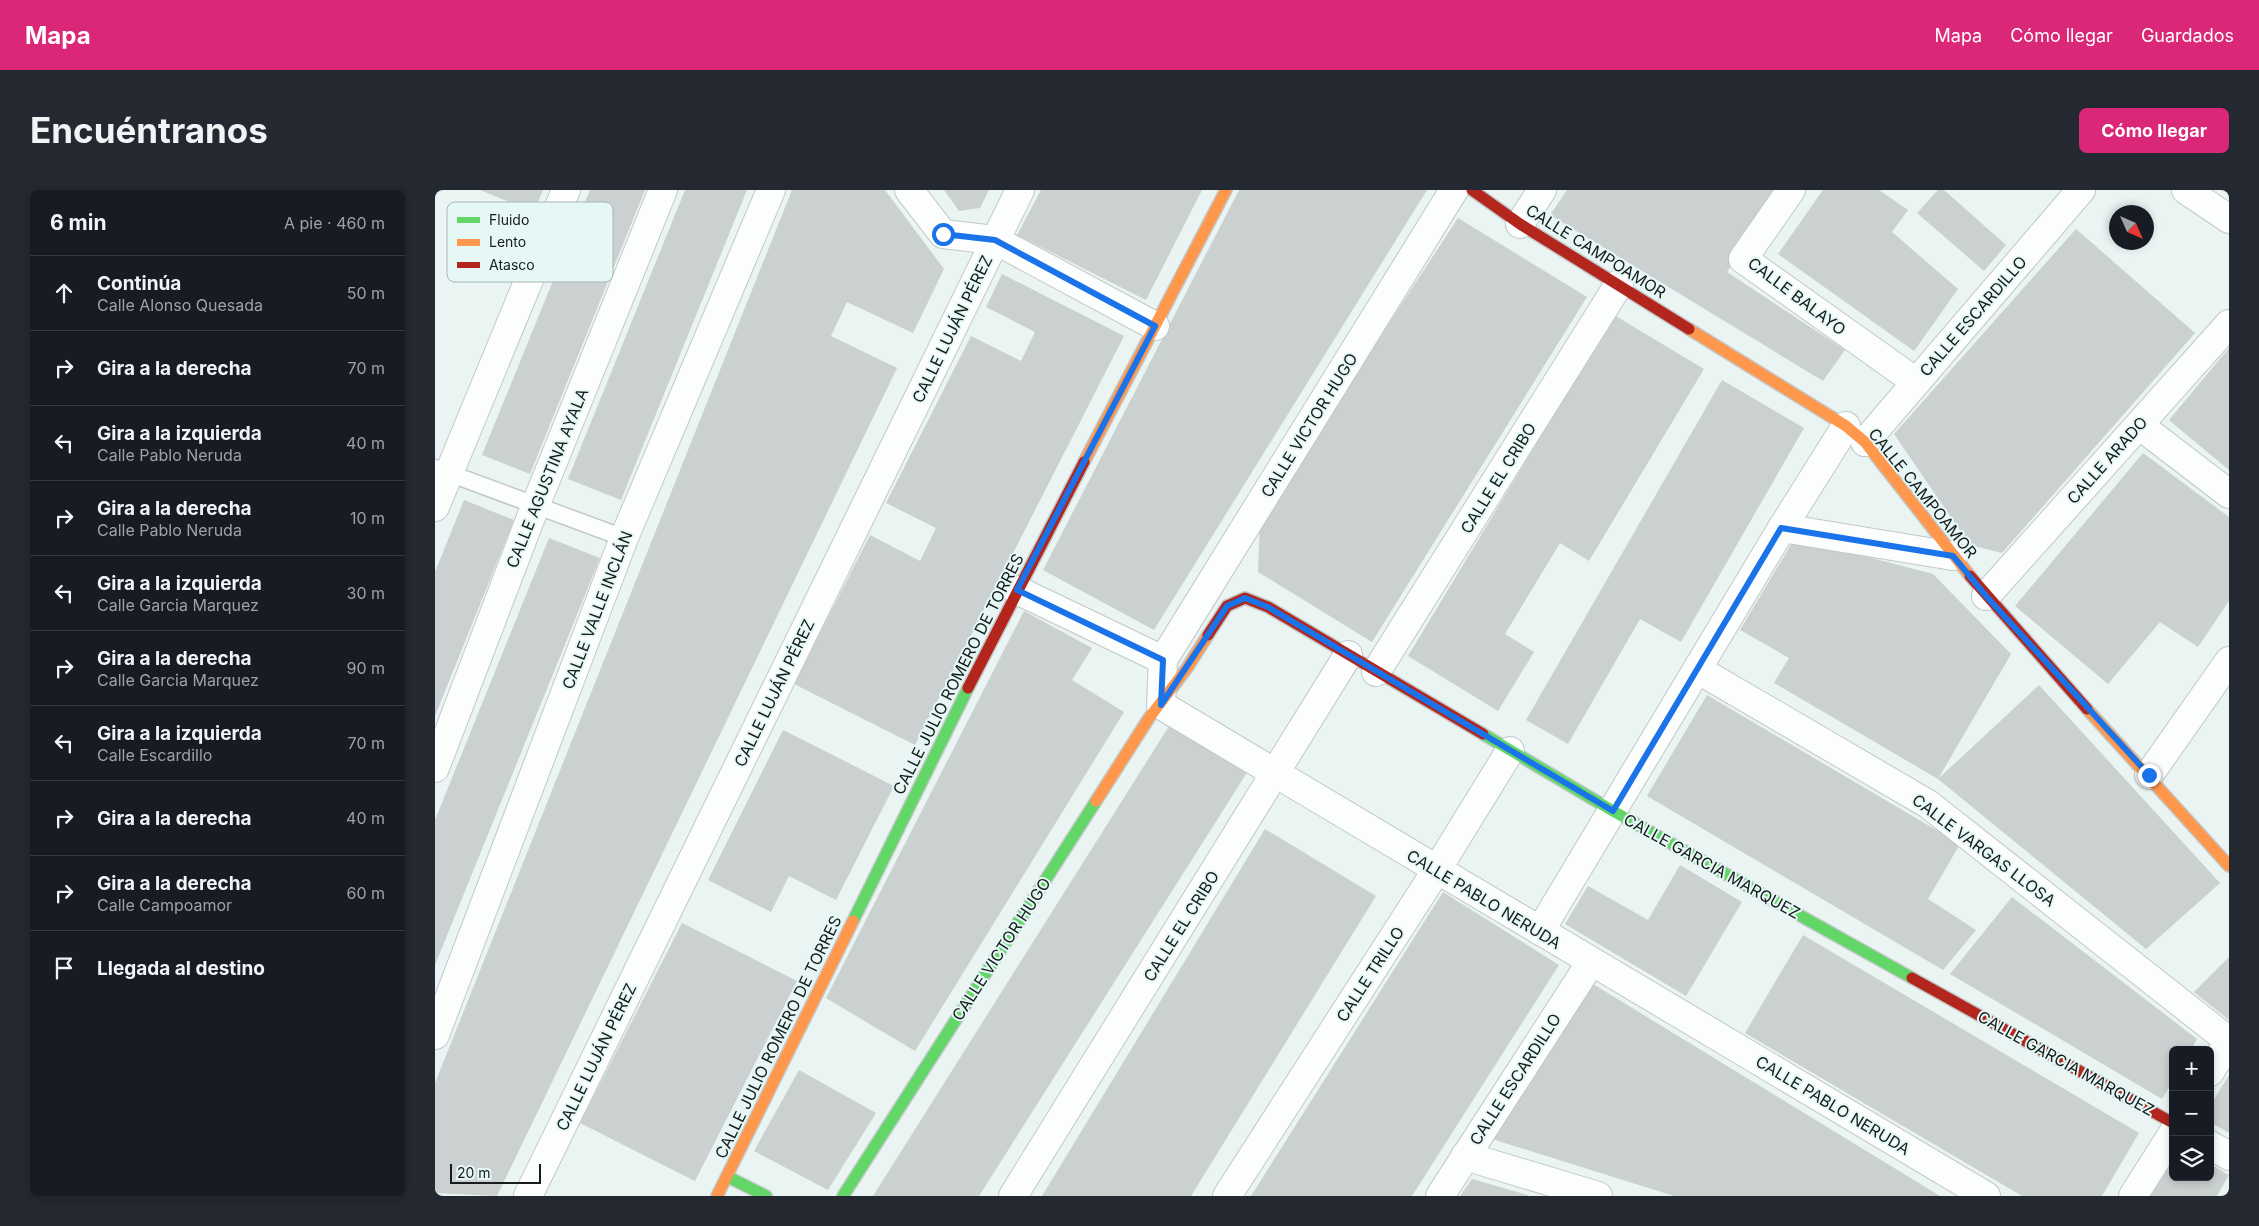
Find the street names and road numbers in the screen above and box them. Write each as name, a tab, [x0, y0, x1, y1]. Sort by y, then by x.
street label: CALLE CAMPOAMOR	[1522, 200, 1670, 302]
street label: CALLE LUJÁN PÉREZ	[908, 252, 996, 406]
street label: CALLE ESCARDILLO	[1915, 252, 2031, 380]
street label: CALLE BALAYO	[1744, 253, 1850, 339]
street label: CALLE VICTOR HUGO	[1256, 349, 1362, 501]
street label: CALLE AGUSTINA AYALA	[502, 385, 592, 571]
street label: CALLE ARADO	[2063, 412, 2151, 508]
street label: CALLE EL CRIBO	[1456, 419, 1540, 537]
street label: CALLE CAMPOAMOR	[1864, 424, 1982, 562]
street label: CALLE VALLE INCLÁN	[558, 528, 636, 692]
street label: CALLE JULIO ROMERO DE TORRES	[888, 550, 1028, 798]
street label: CALLE LUJÁN PÉREZ	[730, 616, 818, 770]
street label: CALLE VARGAS LLOSA	[1908, 790, 2060, 910]
street label: CALLE GARCIA MARQUEZ	[1620, 809, 1804, 923]
street label: CALLE PABLO NERUDA	[1403, 845, 1565, 953]
street label: CALLE EL CRIBO	[1139, 867, 1223, 985]
street label: CALLE VICTOR HUGO	[947, 874, 1055, 1024]
street label: CALLE JULIO ROMERO DE TORRES	[710, 912, 846, 1162]
street label: CALLE TRILLO	[1332, 923, 1408, 1025]
street label: CALLE LUJÁN PÉREZ	[552, 980, 640, 1134]
street label: CALLE GARCIA MARQUEZ	[1974, 1006, 2158, 1120]
street label: CALLE ESCARDILLO	[1465, 1009, 1565, 1149]
street label: CALLE PABLO NERUDA	[1752, 1051, 1914, 1159]

